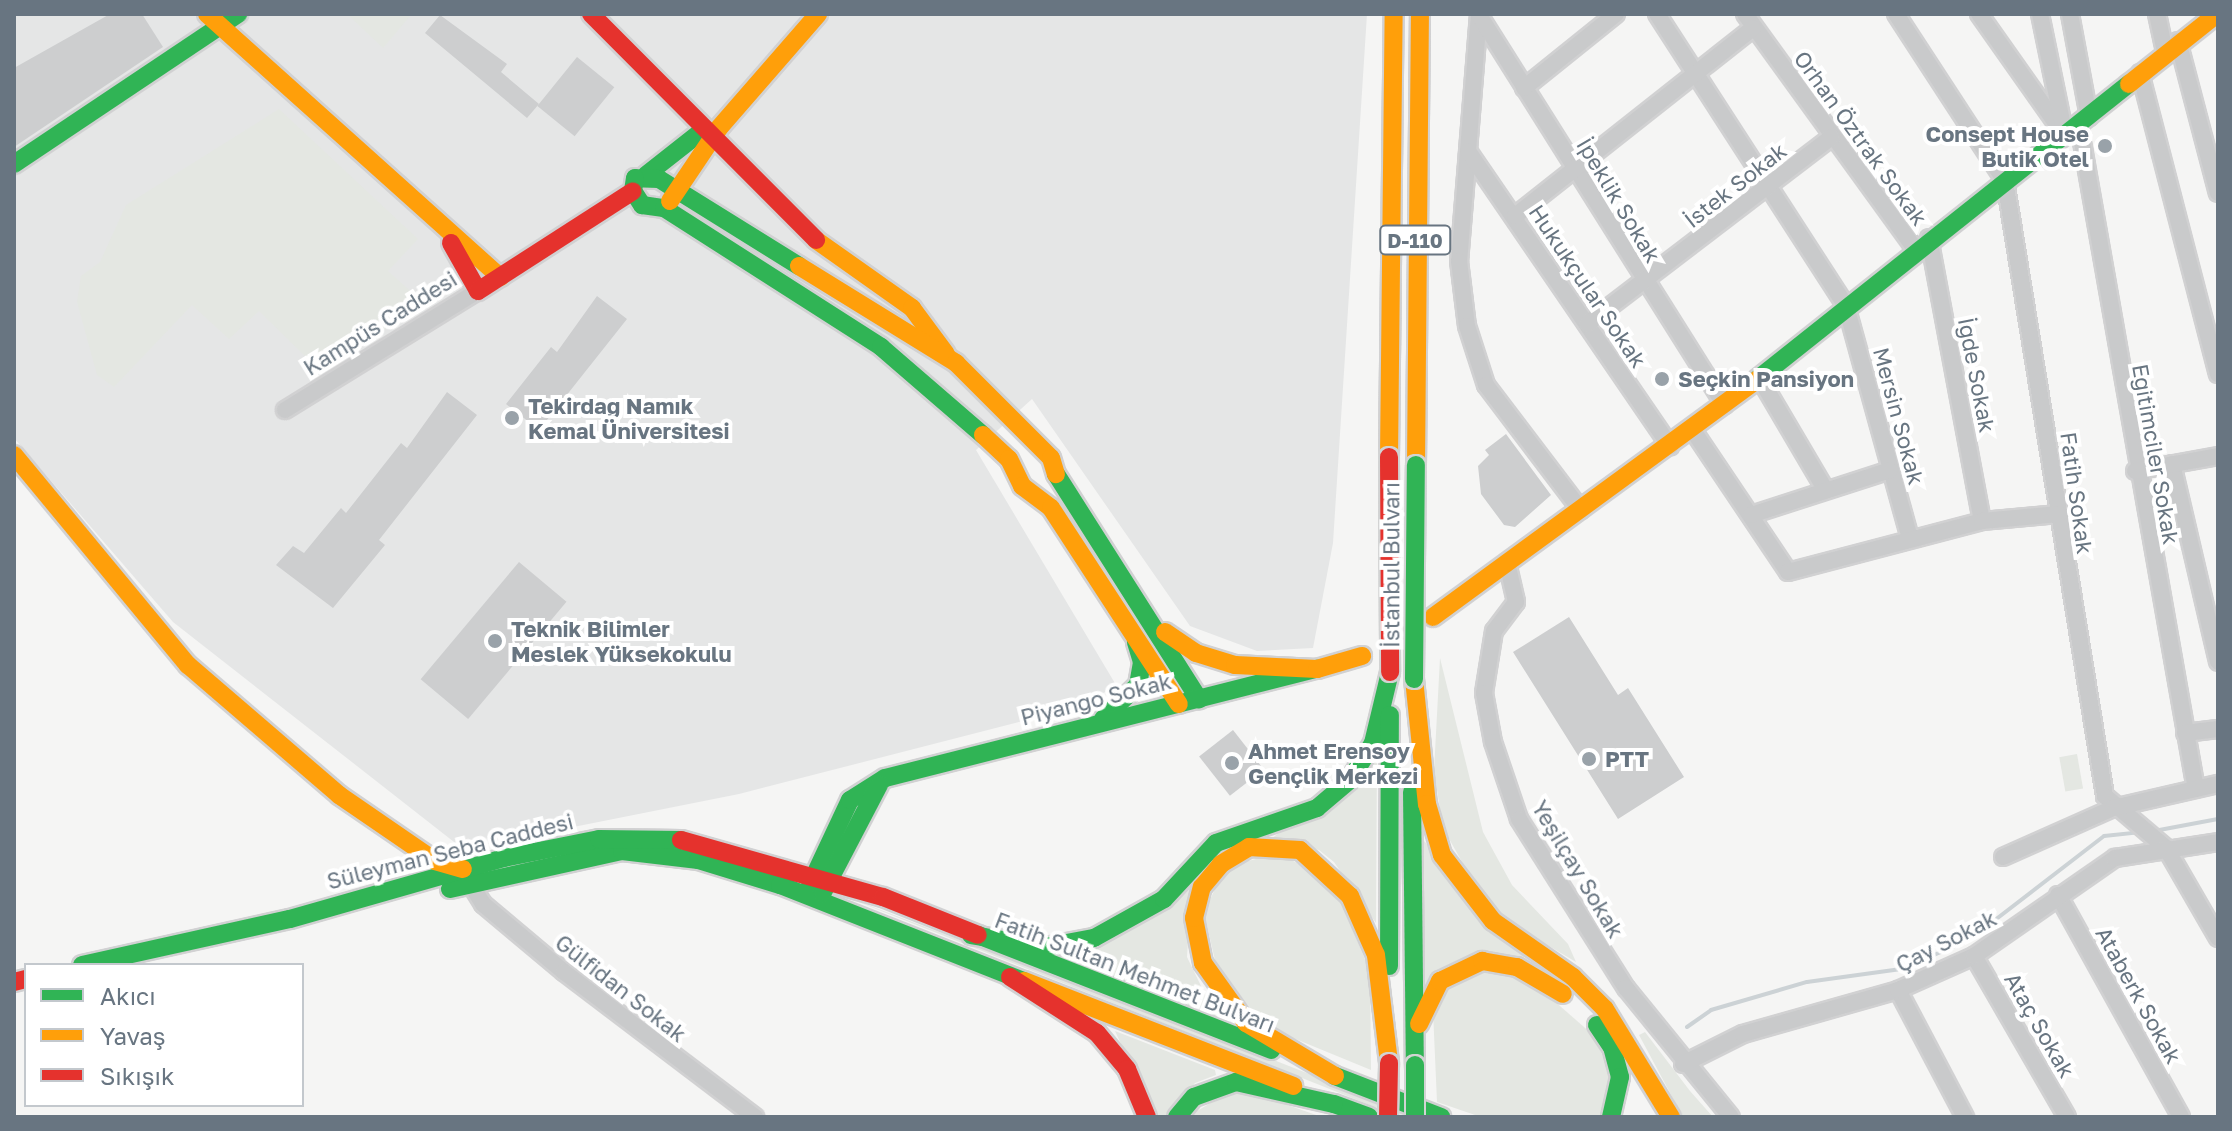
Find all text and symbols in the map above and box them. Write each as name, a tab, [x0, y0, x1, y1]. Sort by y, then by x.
street label: Orhan Öztrak Sokak	[1789, 46, 1933, 230]
place label: Consept House Butik Otel	[1926, 120, 2089, 172]
street label: İpeklik Sokak	[1571, 133, 1667, 267]
street label: İstek Sokak	[1679, 137, 1791, 233]
marker: Consept House Butik Otel	[2096, 137, 2114, 155]
street label: Hukukçular Sokak	[1524, 199, 1652, 373]
road number: D-110	[1379, 224, 1451, 256]
street label: Kampüs Caddesi	[299, 265, 461, 381]
street label: İğde Sokak	[1953, 315, 2001, 435]
street label: Mersin Sokak	[1868, 344, 1930, 488]
street label: Eğitimciler Sokak	[2127, 362, 2185, 546]
place label: Seçkin Pansiyon	[1678, 366, 1854, 392]
marker: Seçkin Pansiyon	[1653, 370, 1671, 388]
place label: Tekirdağ Namık Kemal Üniversitesi	[528, 392, 730, 444]
marker: Tekirdağ Namık Kemal Üniversitesi	[503, 409, 521, 427]
street label: Fatih Sokak	[2055, 430, 2099, 556]
street label: İstanbul Bulvarı	[1378, 482, 1404, 648]
place label: Teknik Bilimler Meslek Yüksekokulu	[511, 615, 732, 666]
marker: Teknik Bilimler Meslek Yüksekokulu	[486, 632, 504, 650]
street label: Piyango Sokak	[1018, 668, 1174, 730]
place label: Ahmet Erensoy Gençlik Merkezi	[1248, 737, 1418, 788]
place label: PTT	[1605, 746, 1649, 772]
marker: PTT	[1580, 750, 1598, 768]
marker: Ahmet Erensoy Gençlik Merkezi	[1223, 754, 1241, 772]
street label: Yeşilçay Sokak	[1527, 796, 1629, 942]
street label: Süleyman Seba Caddesi	[324, 808, 576, 894]
street label: Çay Sokak	[1891, 904, 2001, 978]
street label: Fatih Sultan Mehmet Bulvarı	[991, 906, 1279, 1038]
street label: Ataberk Sokak	[2091, 922, 2187, 1068]
street label: Gülfidan Sokak	[550, 929, 692, 1047]
legend	[24, 963, 304, 1107]
street label: Ataç Sokak	[1999, 968, 2081, 1082]
text: Akıcı	[100, 981, 156, 1010]
text: Yavaş	[100, 1021, 166, 1050]
text: Sıkışık	[100, 1061, 175, 1090]

